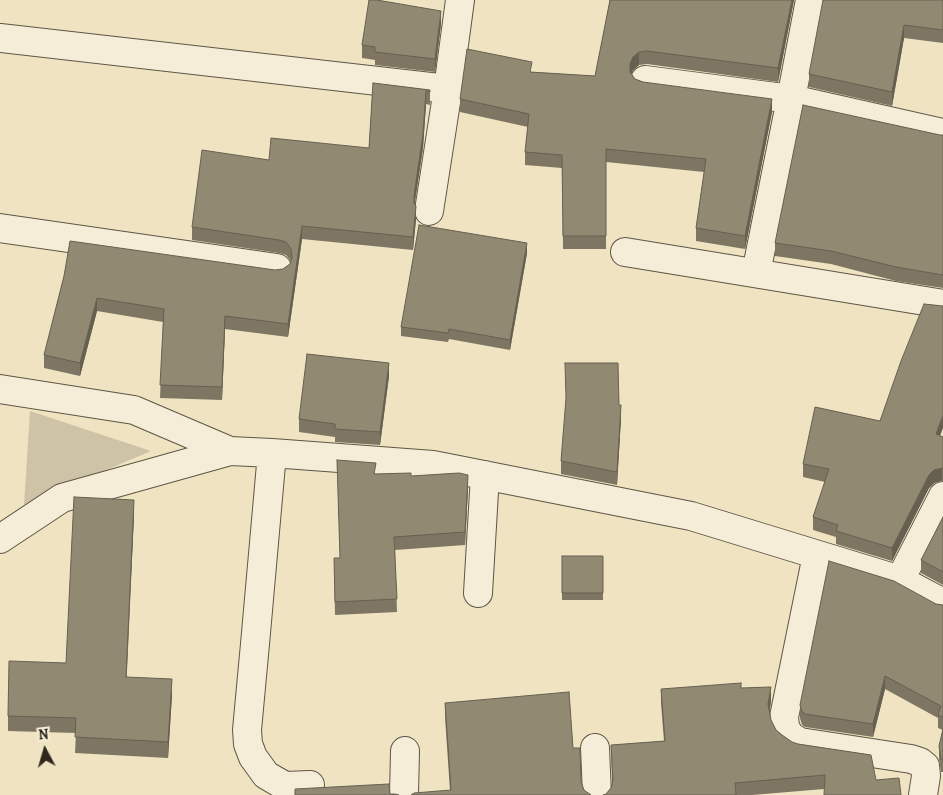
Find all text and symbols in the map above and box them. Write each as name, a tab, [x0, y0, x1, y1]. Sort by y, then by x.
north arrow	[20, 725, 70, 775]
text: N	[37, 725, 49, 745]

